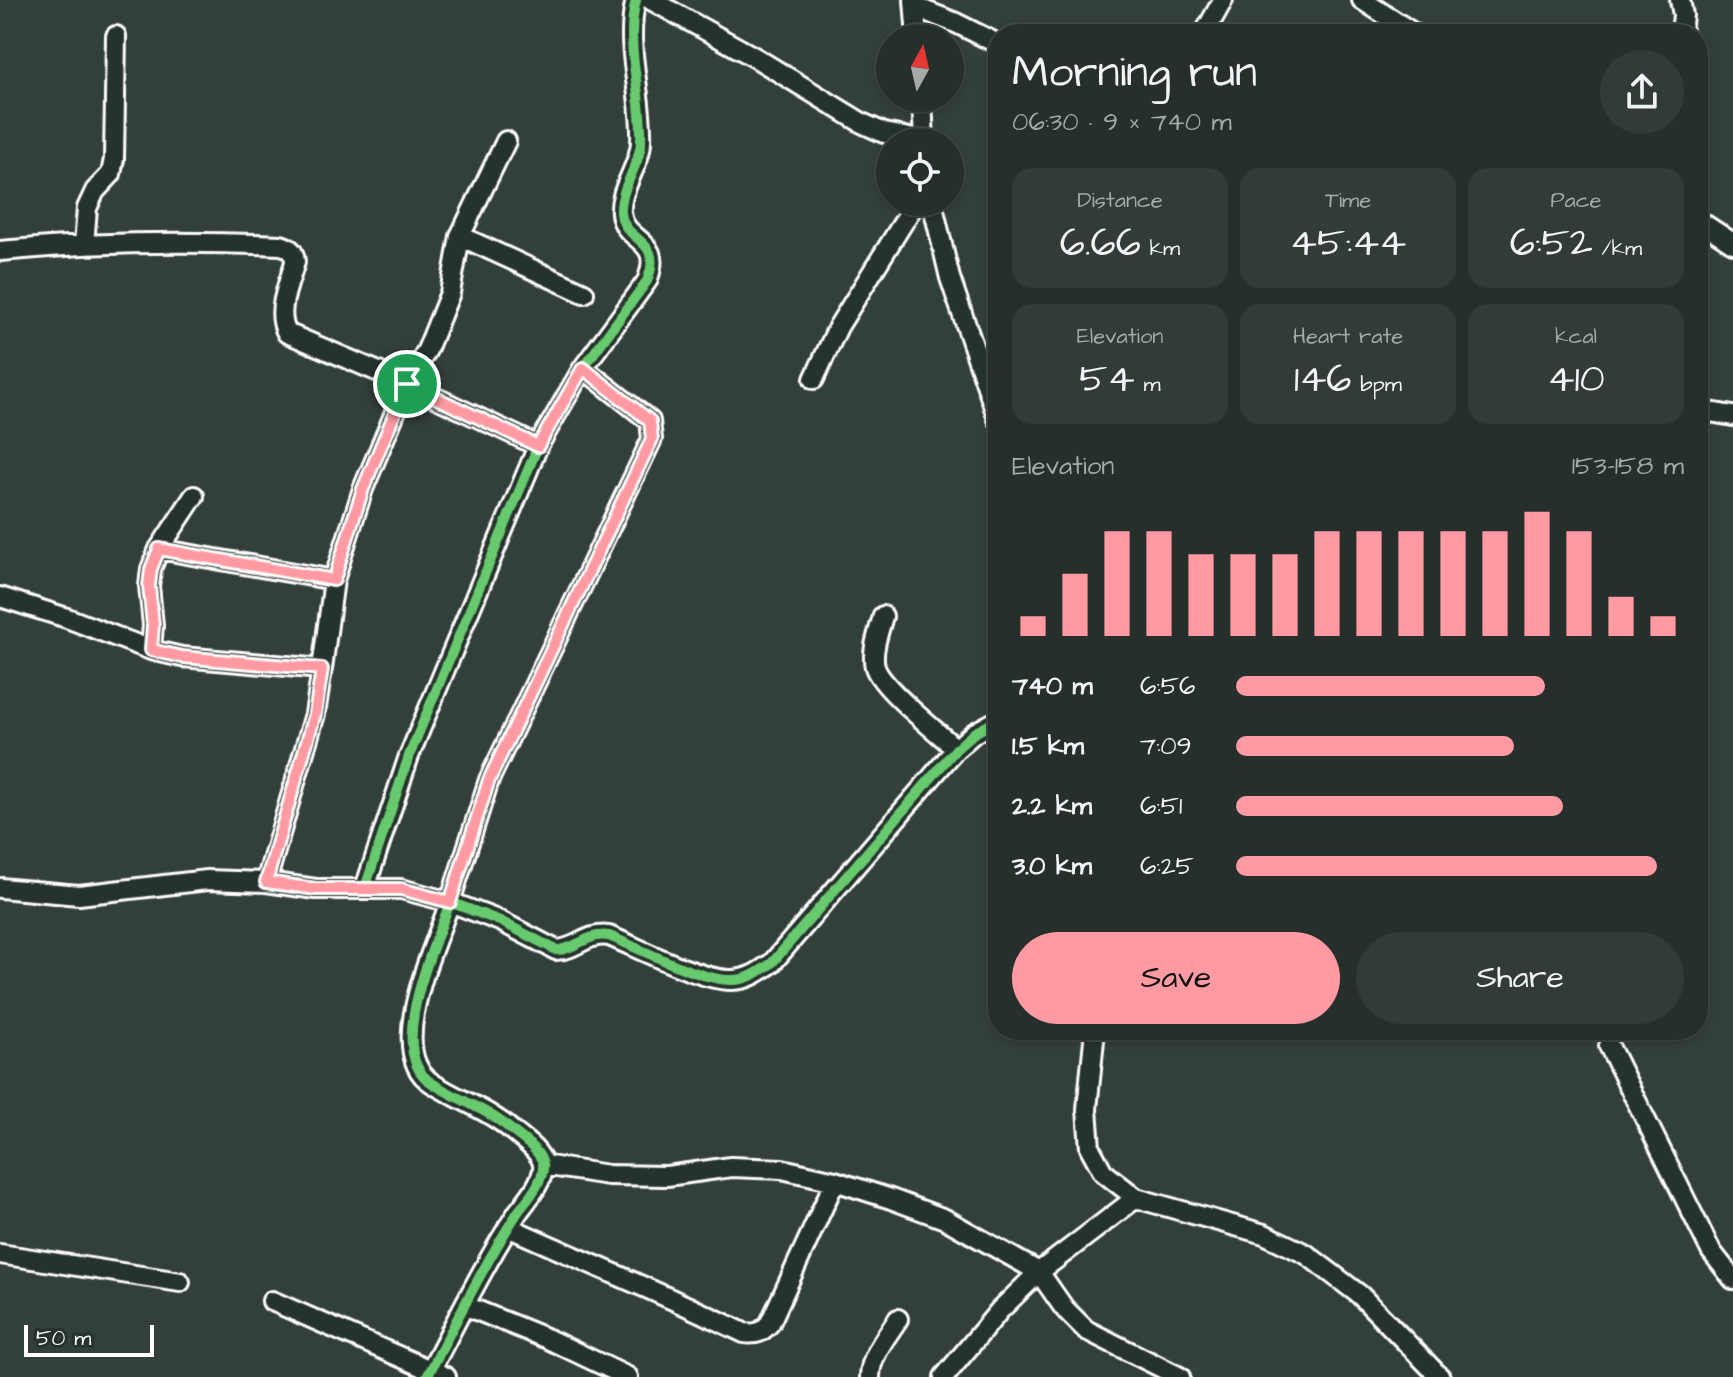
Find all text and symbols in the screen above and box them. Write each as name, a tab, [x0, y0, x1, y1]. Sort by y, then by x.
north arrow	[876, 24, 964, 112]
map controls	[876, 24, 964, 216]
text: Morning run	[1012, 43, 1257, 104]
button: share	[1600, 50, 1684, 134]
text: 06:30 · 9 × 740 m	[1012, 104, 1232, 140]
button: locate	[876, 128, 964, 216]
text: Distance	[1077, 185, 1163, 216]
text: Time	[1325, 185, 1371, 216]
text: Pace	[1550, 185, 1602, 216]
text: 6.66	[1060, 216, 1141, 271]
text: 45:44	[1290, 216, 1406, 271]
text: 6:52	[1510, 216, 1593, 271]
text: km	[1141, 233, 1180, 264]
text: /km	[1593, 233, 1642, 264]
text: Elevation	[1077, 321, 1163, 352]
text: Heart rate	[1293, 321, 1403, 352]
text: kcal	[1555, 321, 1597, 352]
pin	[373, 350, 441, 418]
text: 54	[1079, 352, 1135, 407]
text: 146	[1294, 352, 1351, 407]
text: 410	[1547, 352, 1605, 407]
icon: arrive	[385, 362, 429, 406]
text: m	[1135, 369, 1161, 400]
text: bpm	[1351, 369, 1402, 400]
text: Elevation	[1012, 448, 1114, 484]
text: 153–158 m	[1572, 448, 1684, 484]
text: 740 m	[1012, 668, 1093, 704]
text: 6:56	[1140, 668, 1195, 704]
text: 1.5 km	[1012, 728, 1084, 764]
text: 7:09	[1140, 728, 1192, 764]
text: 2.2 km	[1012, 788, 1092, 824]
text: 6:51	[1140, 788, 1182, 824]
text: 3.0 km	[1012, 848, 1092, 884]
text: 6:25	[1140, 848, 1194, 884]
button: Save	[1012, 932, 1340, 1024]
button: Share	[1356, 932, 1684, 1024]
scale bar	[24, 1321, 154, 1357]
text: 50 m	[36, 1323, 91, 1354]

